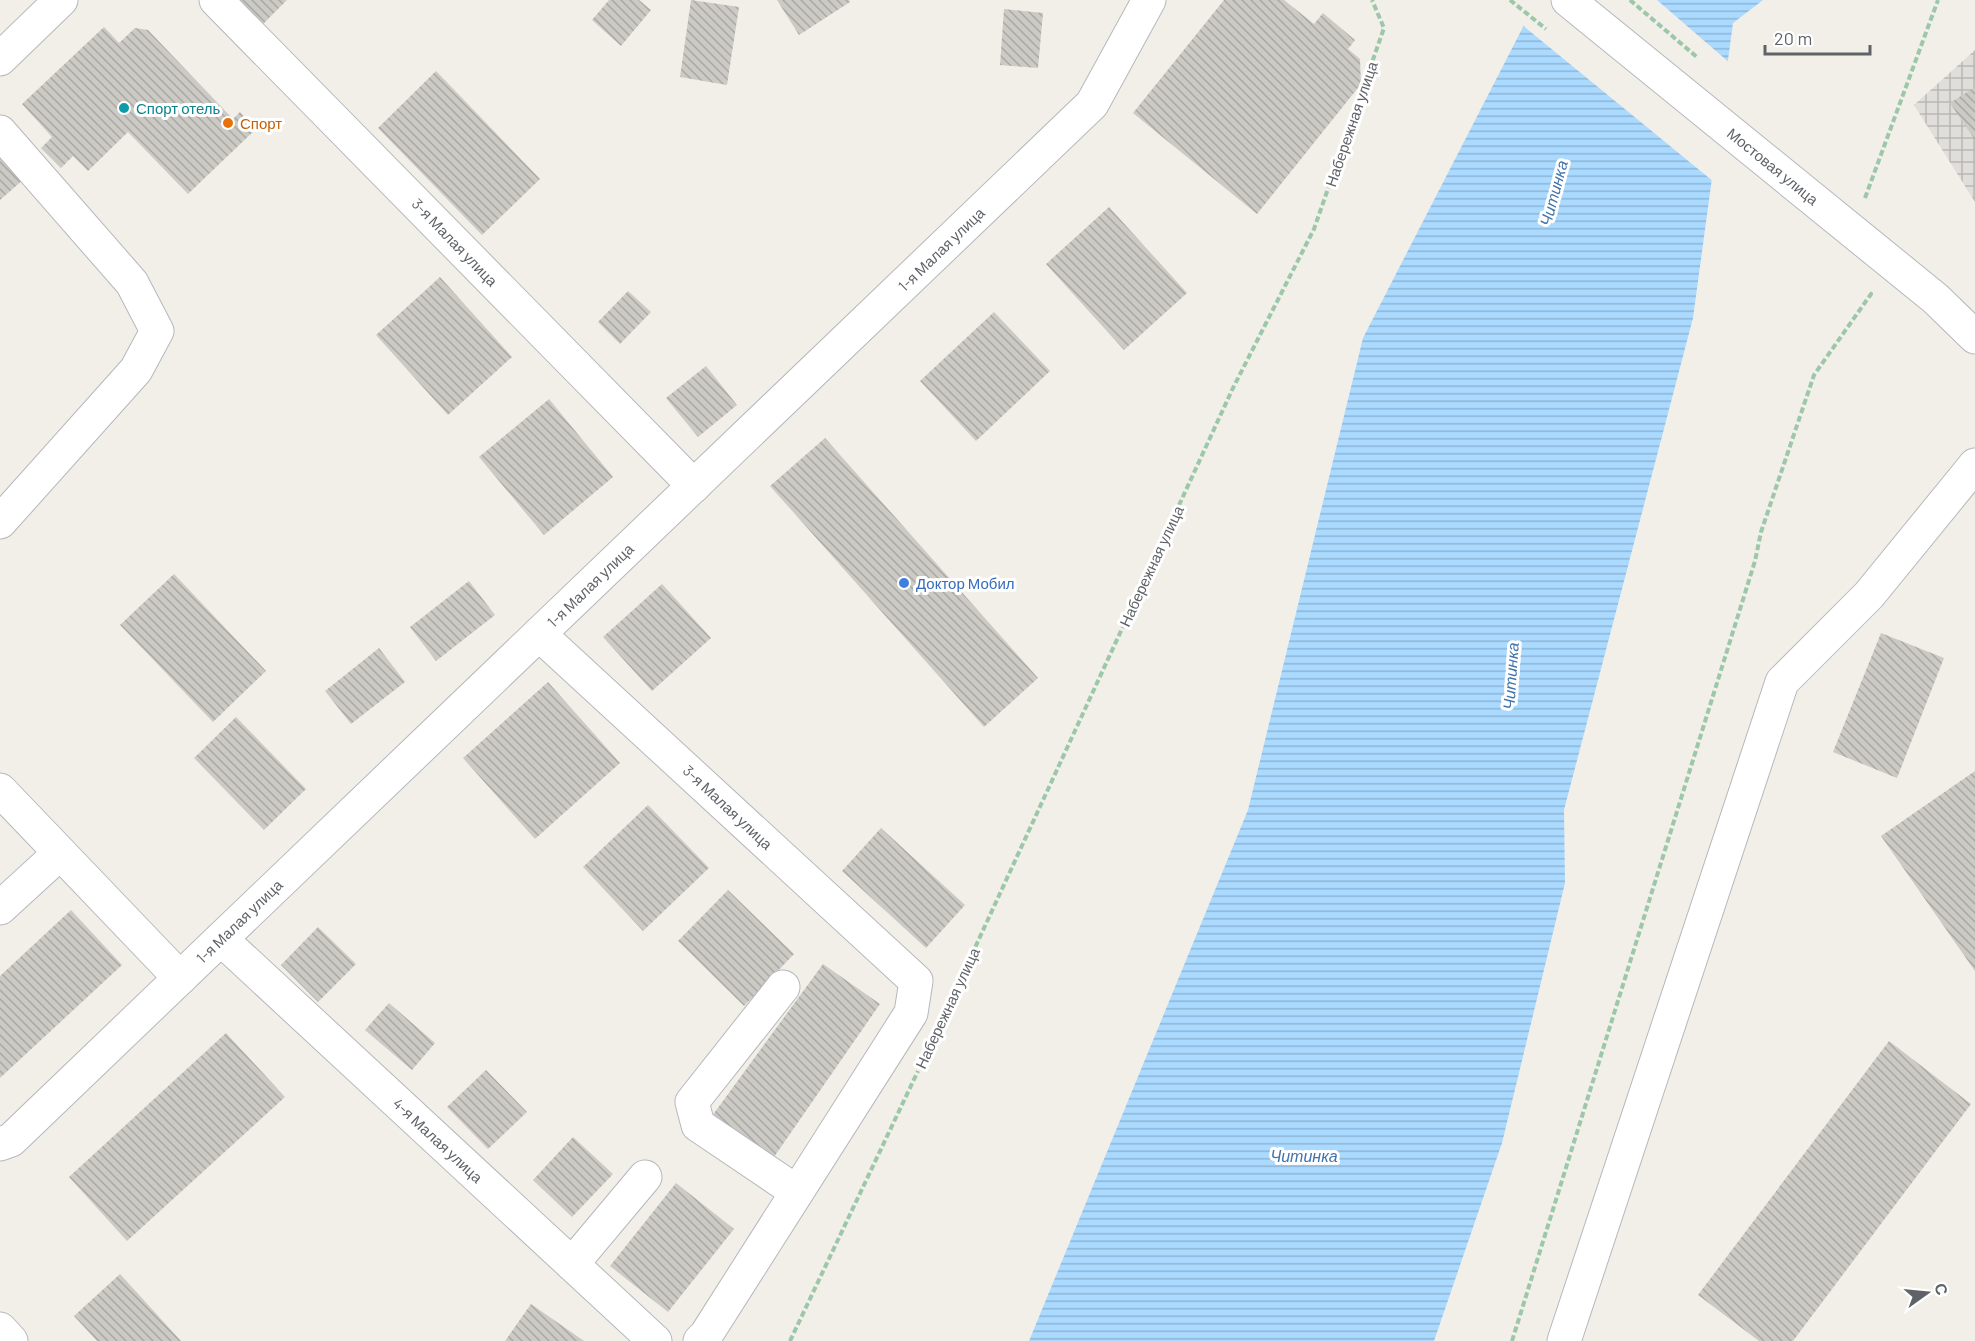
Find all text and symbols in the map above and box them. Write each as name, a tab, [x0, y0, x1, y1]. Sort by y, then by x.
scale bar	[1765, 18, 1870, 56]
text: 20 m	[1774, 27, 1812, 49]
street label: Набережная улица	[1321, 58, 1381, 189]
place label: Спорт отель	[136, 99, 220, 117]
marker: Спорт отель	[117, 101, 131, 115]
place label: Спорт	[240, 114, 282, 132]
marker: Спорт	[221, 116, 235, 130]
street label: Мостовая улица	[1724, 124, 1823, 209]
water label: Читинка	[1535, 158, 1571, 228]
street label: 3-я Малая улица	[409, 194, 502, 290]
street label: 1-я Малая улица	[894, 203, 988, 295]
street label: Набережная улица	[1115, 502, 1187, 629]
street label: 1-я Малая улица	[543, 539, 637, 631]
place label: Доктор Мобил	[916, 574, 1015, 592]
marker: Доктор Мобил	[897, 576, 911, 590]
water label: Читинка	[1498, 642, 1522, 710]
street label: 3-я Малая улица	[680, 761, 777, 853]
street label: 1-я Малая улица	[192, 875, 286, 967]
street label: Набережная улица	[911, 944, 983, 1071]
street label: 4-я Малая улица	[390, 1094, 487, 1187]
water label: Читинка	[1270, 1146, 1338, 1165]
north arrow	[1897, 1263, 1957, 1323]
text: С	[1931, 1281, 1953, 1297]

